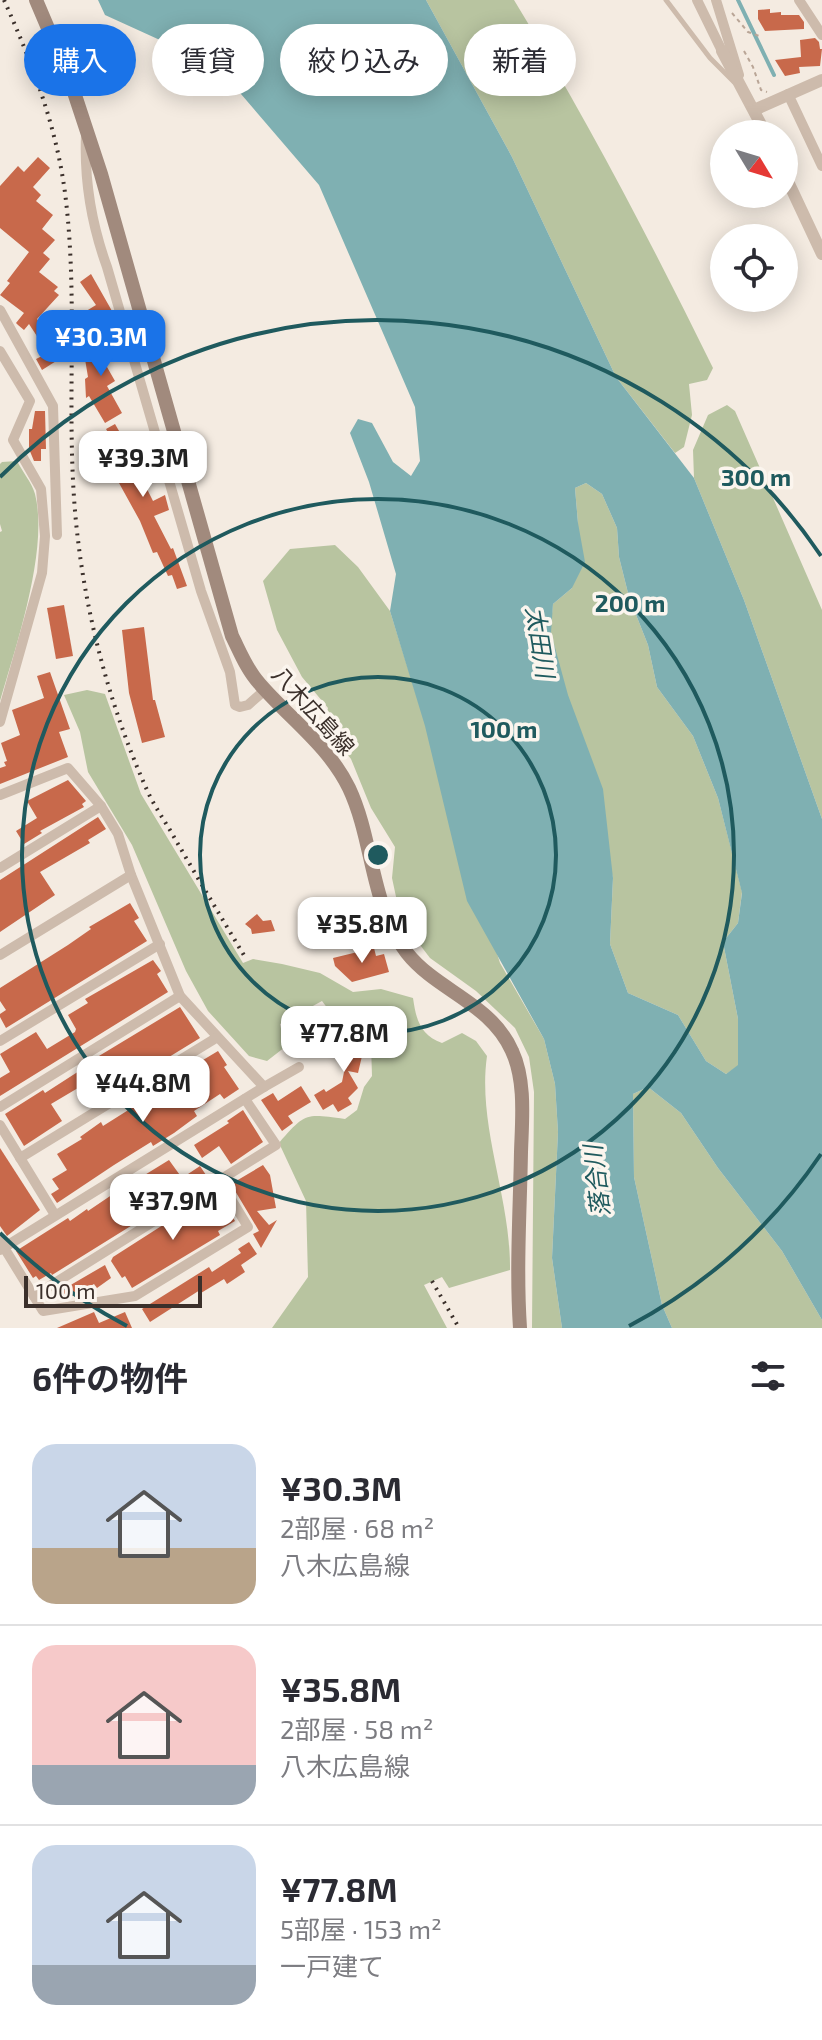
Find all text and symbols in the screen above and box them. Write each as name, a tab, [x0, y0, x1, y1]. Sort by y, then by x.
chip: 購入	[24, 24, 136, 96]
chip: 賃貸	[152, 24, 264, 96]
chip: 絞り込み	[280, 24, 448, 96]
chip: 新着	[464, 24, 576, 96]
north arrow	[710, 120, 798, 208]
map controls	[710, 120, 798, 312]
button: locate	[710, 224, 798, 312]
pin: ¥30.3M	[36, 310, 166, 378]
text: ¥30.3M	[54, 320, 148, 351]
pin: ¥39.3M	[78, 431, 208, 499]
text: ¥39.3M	[97, 441, 189, 472]
text: 300 m	[721, 462, 791, 491]
text: 200 m	[595, 588, 665, 617]
water label: 太田川	[521, 604, 561, 683]
street label: 八木広島線	[268, 660, 360, 760]
text: 100 m	[471, 714, 537, 743]
centre of rings	[364, 841, 392, 869]
pin: ¥35.8M	[297, 897, 427, 965]
text: ¥35.8M	[316, 907, 408, 938]
pin: ¥77.8M	[279, 1006, 409, 1074]
text: ¥77.8M	[299, 1016, 389, 1047]
pin: ¥44.8M	[78, 1056, 208, 1124]
text: ¥44.8M	[95, 1066, 191, 1097]
water label: 落合川	[577, 1141, 615, 1218]
pin: ¥37.9M	[108, 1174, 238, 1242]
text: ¥37.9M	[128, 1184, 218, 1215]
scale bar	[24, 1272, 202, 1308]
text: 100 m	[36, 1277, 95, 1303]
icon: filters	[746, 1354, 790, 1398]
text: 6件の物件	[32, 1357, 188, 1398]
text: ¥30.3M	[280, 1467, 402, 1508]
icon: home	[96, 1476, 192, 1572]
text: 2部屋 · 68 m²	[280, 1512, 434, 1543]
text: 八木広島線	[280, 1549, 410, 1580]
text: ¥35.8M	[280, 1668, 401, 1709]
icon: home	[96, 1677, 192, 1773]
text: 2部屋 · 58 m²	[280, 1713, 433, 1744]
text: 八木広島線	[280, 1750, 410, 1781]
text: ¥77.8M	[280, 1868, 398, 1909]
icon: home	[96, 1877, 192, 1973]
text: 5部屋 · 153 m²	[280, 1913, 442, 1944]
text: 一戸建て	[280, 1950, 384, 1981]

